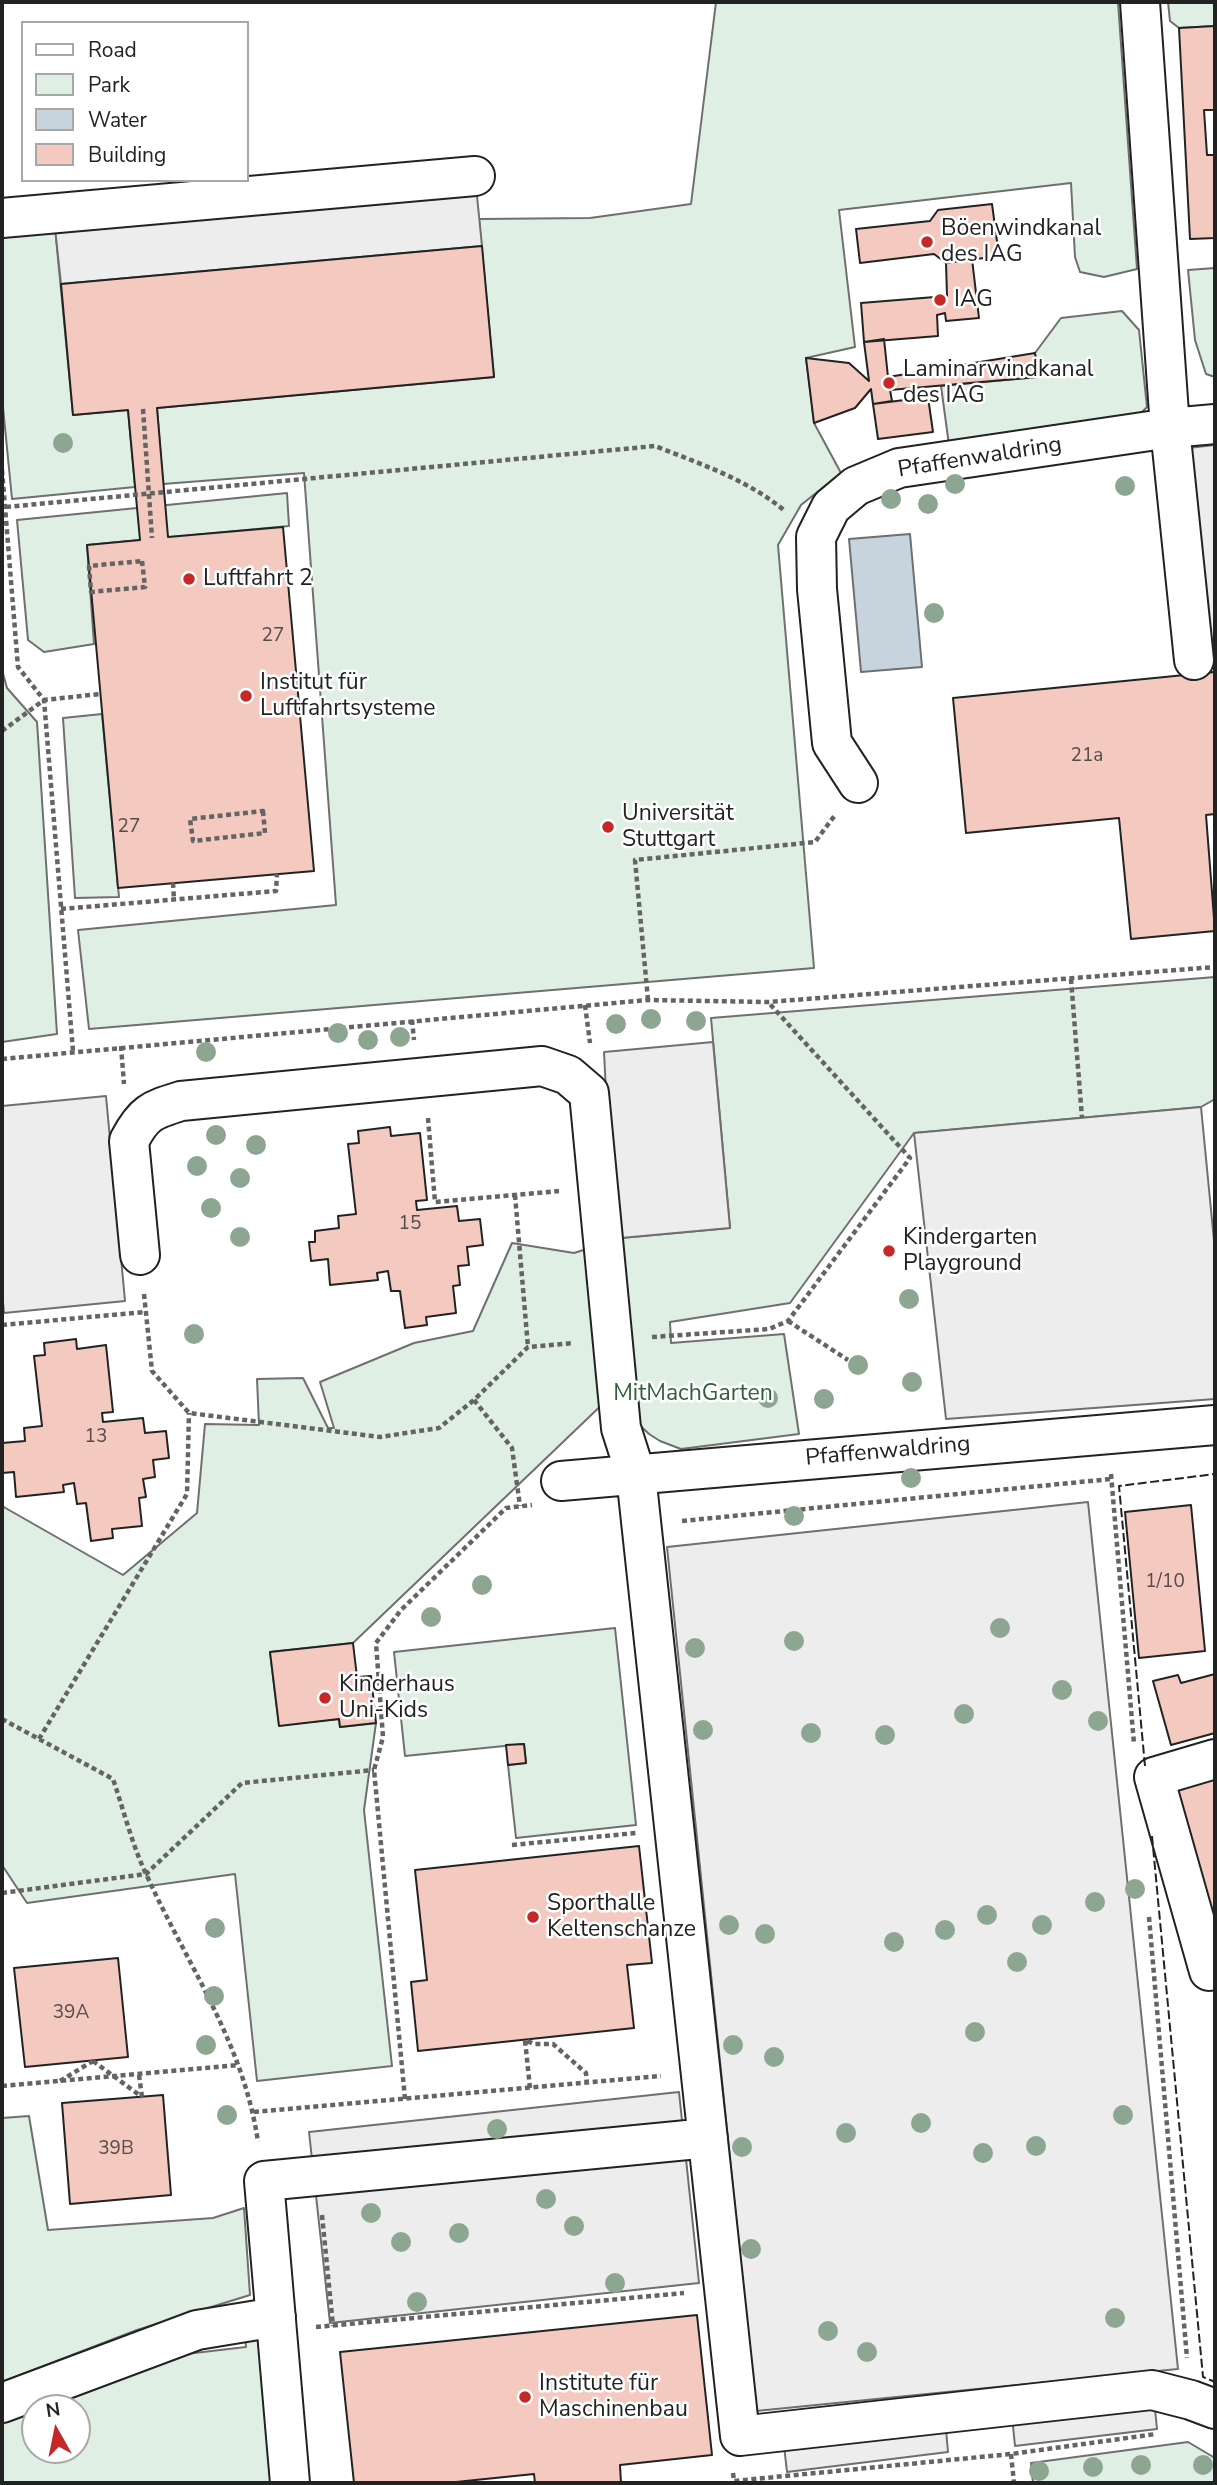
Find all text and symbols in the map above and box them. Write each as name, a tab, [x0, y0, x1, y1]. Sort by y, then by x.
legend	[21, 21, 248, 182]
text: Road	[88, 36, 137, 64]
text: Park	[88, 71, 130, 99]
text: Water	[88, 106, 147, 134]
text: Building	[88, 141, 166, 169]
place label: Böenwindkanal des IAG	[941, 215, 1101, 269]
marker: Böenwindkanal des IAG	[919, 234, 935, 250]
place label: IAG	[954, 286, 993, 314]
marker: IAG	[932, 292, 948, 308]
place label: Laminarwindkanal des IAG	[903, 356, 1094, 410]
marker: Laminarwindkanal des IAG	[881, 375, 897, 391]
street label: Pfaffenwaldring	[896, 431, 1064, 485]
place label: Luftfahrt 2	[203, 565, 313, 593]
marker: Luftfahrt 2	[181, 571, 197, 587]
house number: 27	[262, 625, 284, 647]
place label: Institut für Luftfahrtsysteme	[260, 669, 436, 723]
marker: Institut für Luftfahrtsysteme	[238, 688, 254, 704]
house number: 21a	[1071, 745, 1103, 767]
place label: Universität Stuttgart	[622, 800, 734, 854]
house number: 27	[118, 816, 140, 838]
marker: Universität Stuttgart	[600, 819, 616, 835]
house number: 15	[399, 1213, 421, 1235]
place label: Kindergarten Playground	[903, 1224, 1037, 1278]
marker: Kindergarten Playground	[881, 1243, 897, 1259]
park label: MitMachGarten	[613, 1380, 773, 1408]
house number: 13	[85, 1426, 107, 1448]
street label: Pfaffenwaldring	[804, 1431, 972, 1473]
house number: 1/10	[1145, 1571, 1185, 1593]
place label: Kinderhaus Uni-Kids	[339, 1671, 455, 1725]
marker: Kinderhaus Uni-Kids	[317, 1690, 333, 1706]
place label: Sporthalle Keltenschanze	[547, 1890, 696, 1944]
marker: Sporthalle Keltenschanze	[525, 1909, 541, 1925]
house number: 39A	[53, 2002, 89, 2024]
house number: 39B	[98, 2138, 134, 2160]
place label: Institute für Maschinenbau	[539, 2370, 688, 2424]
marker: Institute für Maschinenbau	[517, 2389, 533, 2405]
north arrow	[21, 2394, 91, 2464]
text: N	[44, 2396, 62, 2424]

